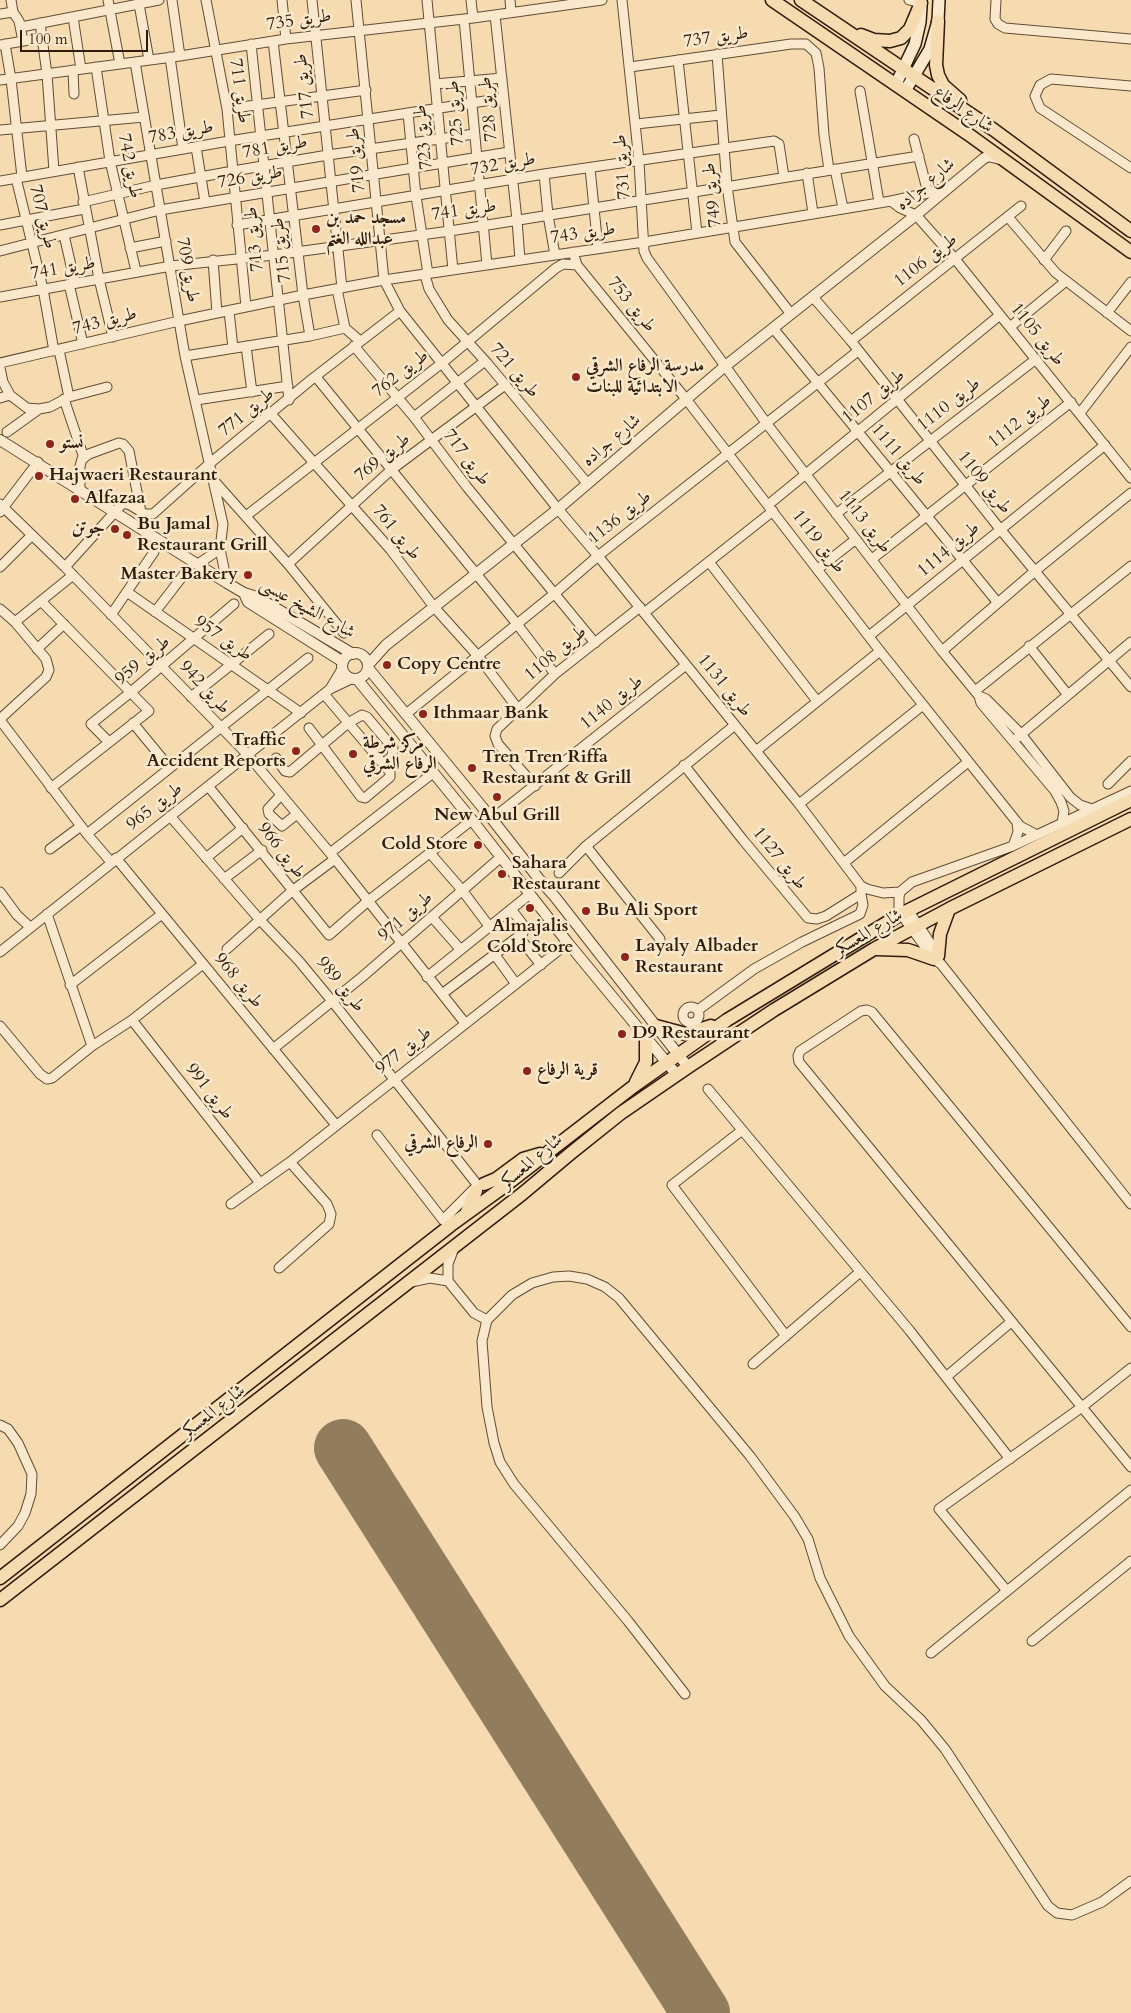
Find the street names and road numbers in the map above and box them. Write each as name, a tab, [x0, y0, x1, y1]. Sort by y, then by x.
street label: طريق 735	[265, 6, 333, 36]
street label: طريق 737	[682, 23, 750, 53]
street label: طريق 717	[290, 52, 320, 120]
street label: طريق 711	[224, 57, 254, 125]
street label: طريق 728	[475, 75, 503, 143]
street label: طريق 725	[442, 79, 470, 147]
street label: شارع الرفاع	[929, 82, 997, 138]
street label: طريق 723	[410, 103, 438, 171]
street label: طريق 783	[147, 117, 215, 149]
street label: طريق 719	[343, 126, 371, 194]
street label: طريق 742	[112, 132, 146, 200]
street label: طريق 781	[241, 132, 309, 164]
street label: طريق 731	[610, 134, 636, 200]
street label: طريق 732	[469, 149, 537, 181]
street label: شارع جراده	[892, 154, 960, 216]
street label: طريق 749	[699, 161, 727, 229]
street label: طريق 726	[216, 162, 284, 194]
street label: طريق 707	[24, 183, 60, 251]
street label: طريق 741	[430, 196, 498, 226]
street label: طريق 713	[241, 205, 269, 273]
street label: طريق 715	[267, 216, 297, 284]
street label: طريق 743	[549, 219, 617, 249]
street label: طريق 1106	[890, 230, 962, 292]
street label: طريق 709	[171, 236, 203, 304]
street label: طريق 741	[29, 253, 97, 285]
street label: طريق 753	[602, 273, 660, 337]
street label: طريق 1105	[1005, 299, 1069, 371]
street label: طريق 743	[71, 304, 139, 340]
street label: طريق 721	[484, 339, 544, 403]
street label: طريق 762	[369, 345, 433, 403]
street label: طريق 1107	[838, 365, 910, 429]
street label: طريق 1110	[913, 374, 985, 436]
street label: طريق 771	[215, 384, 279, 442]
street label: طريق 1112	[984, 391, 1056, 453]
street label: شارع جراده	[578, 410, 646, 472]
street label: طريق 1111	[866, 419, 930, 491]
street label: طريق 717	[438, 425, 494, 491]
street label: طريق 769	[351, 429, 415, 487]
street label: طريق 1109	[952, 447, 1016, 519]
street label: طريق 1113	[833, 486, 895, 558]
street label: طريق 1136	[584, 487, 656, 549]
street label: طريق 761	[367, 501, 425, 565]
street label: طريق 1119	[787, 506, 849, 578]
street label: طريق 1114	[913, 518, 985, 582]
street label: شارع الشيخ عيسى	[256, 574, 358, 644]
street label: طريق 957	[190, 611, 256, 667]
street label: طريق 1108	[520, 622, 592, 686]
street label: طريق 959	[111, 632, 175, 690]
street label: طريق 1131	[692, 650, 756, 722]
street label: طريق 942	[174, 657, 234, 719]
street label: طريق 1140	[576, 671, 648, 735]
street label: طريق 965	[123, 778, 187, 836]
street label: طريق 966	[252, 819, 310, 883]
street label: طريق 1127	[747, 823, 811, 895]
street label: طريق 971	[374, 887, 438, 947]
street label: شارع المعسكر	[831, 905, 907, 961]
street label: طريق 968	[209, 949, 267, 1013]
street label: طريق 989	[311, 953, 369, 1017]
street label: طريق 977	[372, 1022, 436, 1080]
street label: طريق 991	[180, 1060, 238, 1124]
street label: شارع المعسكر	[496, 1130, 568, 1194]
street label: شارع المعسكر	[178, 1380, 250, 1444]

